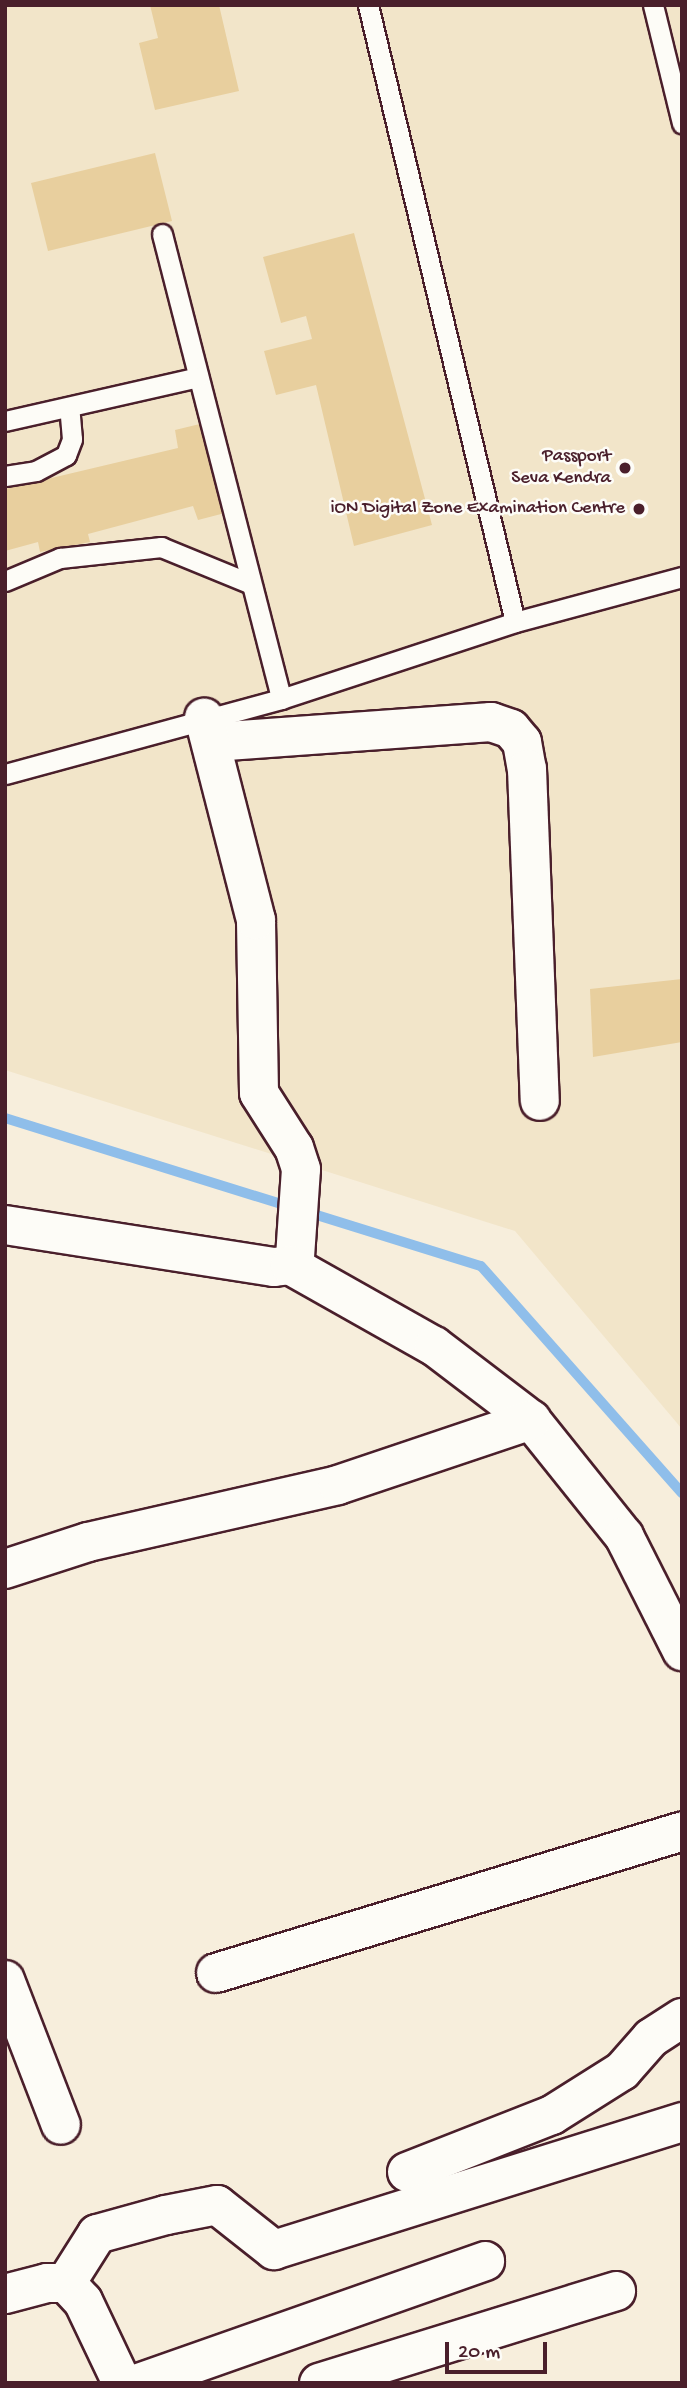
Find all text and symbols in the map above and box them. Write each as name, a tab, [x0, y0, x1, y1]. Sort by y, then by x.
place label: Passport Seva Kendra	[511, 446, 611, 490]
marker: Passport Seva Kendra	[617, 460, 633, 476]
place label: iON Digital Zone Examination Centre	[330, 498, 625, 520]
marker: iON Digital Zone Examination Centre	[631, 501, 647, 517]
scale bar	[449, 2328, 550, 2372]
text: 20 m	[458, 2341, 500, 2366]

